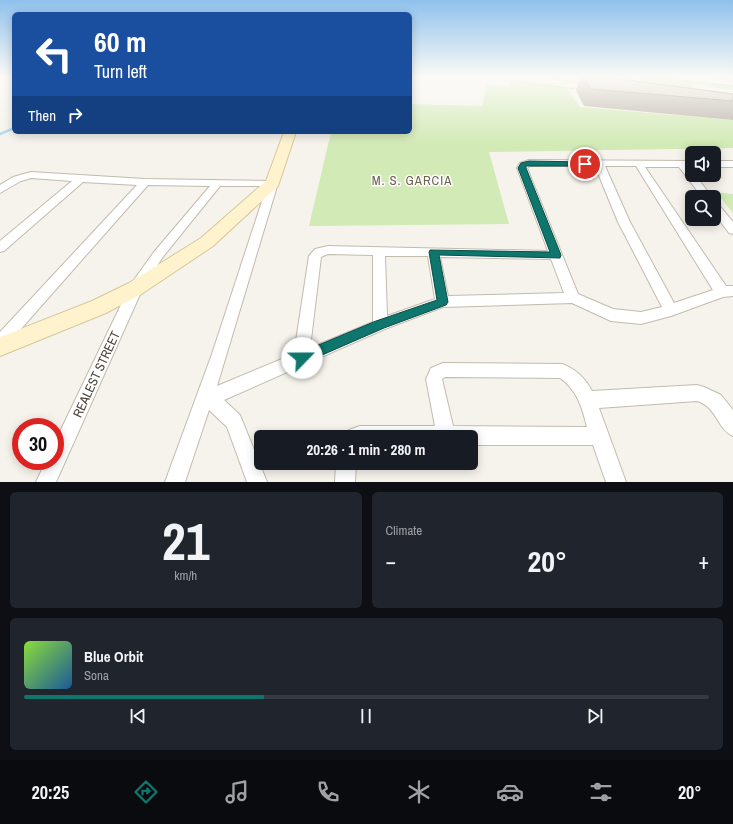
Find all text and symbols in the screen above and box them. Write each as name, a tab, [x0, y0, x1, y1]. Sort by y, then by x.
text: 60 m	[94, 23, 146, 61]
icon: left	[28, 28, 80, 80]
text: Turn left	[94, 59, 147, 84]
icon: right	[64, 104, 86, 126]
text: Then	[28, 105, 56, 126]
map controls	[685, 146, 721, 226]
button: sound	[685, 146, 721, 182]
pin	[568, 147, 602, 181]
icon: arrive	[574, 153, 596, 175]
district label: M. S. GARCIA	[372, 172, 452, 189]
button: search	[685, 190, 721, 226]
street label: REALEST STREET	[69, 328, 124, 420]
position arrow	[281, 337, 323, 379]
speed limit sign: 30	[12, 418, 64, 470]
text: 20:26 · 1 min · 280 m	[307, 439, 425, 460]
text: 21	[162, 506, 209, 576]
text: Climate	[386, 522, 422, 539]
text: 20°	[528, 541, 567, 581]
text: −	[386, 546, 396, 576]
text: +	[698, 546, 709, 576]
text: km/h	[174, 567, 197, 584]
text: Blue Orbit	[84, 646, 143, 667]
text: Sona	[84, 667, 109, 684]
icon: previous	[127, 705, 149, 727]
icon: pause	[355, 705, 377, 727]
icon: next	[584, 705, 606, 727]
icon: directions	[132, 778, 160, 806]
icon: music	[223, 778, 251, 806]
icon: phone	[314, 778, 342, 806]
icon: climate	[405, 778, 433, 806]
icon: car	[496, 778, 524, 806]
icon: filters	[587, 778, 615, 806]
text: 20:25	[31, 780, 69, 805]
text: 20°	[678, 780, 702, 805]

